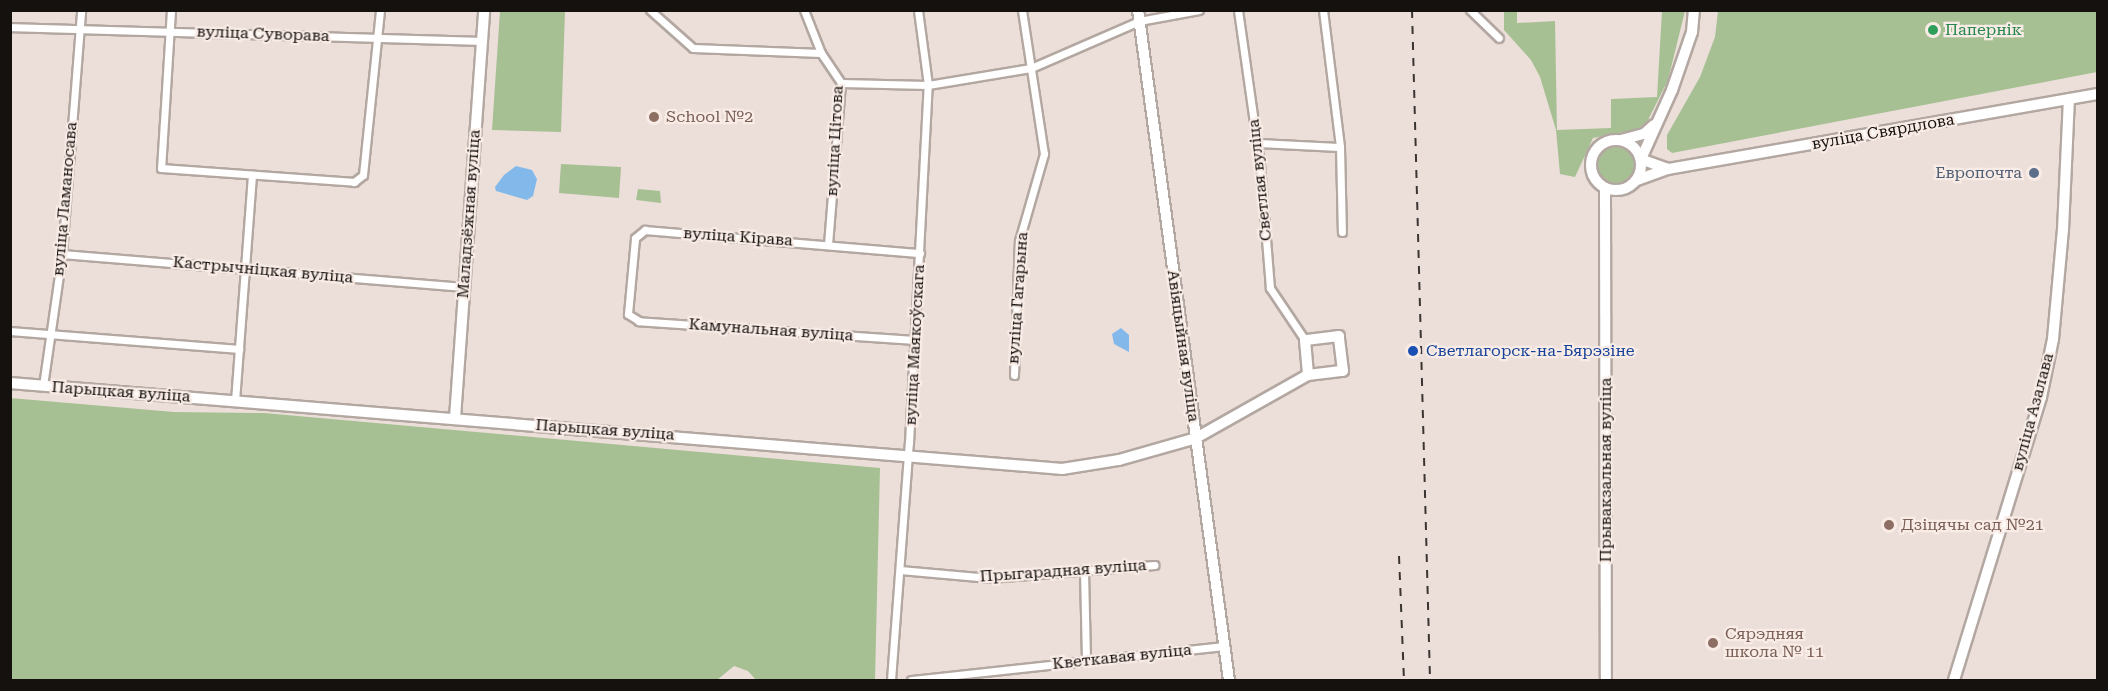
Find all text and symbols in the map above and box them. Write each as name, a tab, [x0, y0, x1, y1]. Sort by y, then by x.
place label: Папернік	[1945, 20, 2022, 40]
street label: вуліца Суворава	[196, 22, 330, 46]
marker: Папернік	[1926, 23, 1940, 37]
street label: вуліца Цітова	[823, 85, 847, 197]
place label: School №2	[666, 107, 753, 127]
marker: School №2	[647, 110, 661, 124]
street label: вуліца Свярдлова	[1810, 110, 1956, 154]
street label: Светлая вуліца	[1244, 118, 1276, 242]
street label: вуліца Ламаносава	[49, 121, 81, 277]
street label: Маладзёжная вуліца	[454, 129, 484, 299]
place label: Европочта	[1935, 163, 2022, 183]
marker: Европочта	[2027, 166, 2041, 180]
street label: вуліца Кірава	[683, 224, 793, 250]
street label: вуліца Гагарына	[1004, 231, 1032, 365]
street label: Кастрычніцкая вуліца	[172, 253, 354, 287]
street label: вуліца Маякоўскага	[901, 264, 929, 426]
street label: Авіяцыйная вуліца	[1163, 269, 1203, 423]
street label: Камунальная вуліца	[688, 315, 854, 345]
place label: Светлагорск-на-Бярэзіне	[1426, 341, 1635, 361]
marker: Светлагорск-на-Бярэзіне	[1404, 342, 1422, 360]
street label: вуліца Азалава	[2008, 351, 2058, 473]
street label: Парыцкая вуліца	[51, 378, 191, 406]
street label: Прывакзальная вуліца	[1596, 378, 1616, 562]
street label: Парыцкая вуліца	[535, 416, 675, 444]
place label: Дзіцячы сад №21	[1901, 515, 2044, 535]
marker: Дзіцячы сад №21	[1882, 518, 1896, 532]
street label: Прыгарадная вуліца	[979, 556, 1147, 586]
place label: Сярэдняя школа № 11	[1725, 624, 1824, 662]
marker: Сярэдняя школа № 11	[1706, 636, 1720, 650]
street label: Кветкавая вуліца	[1051, 640, 1193, 674]

